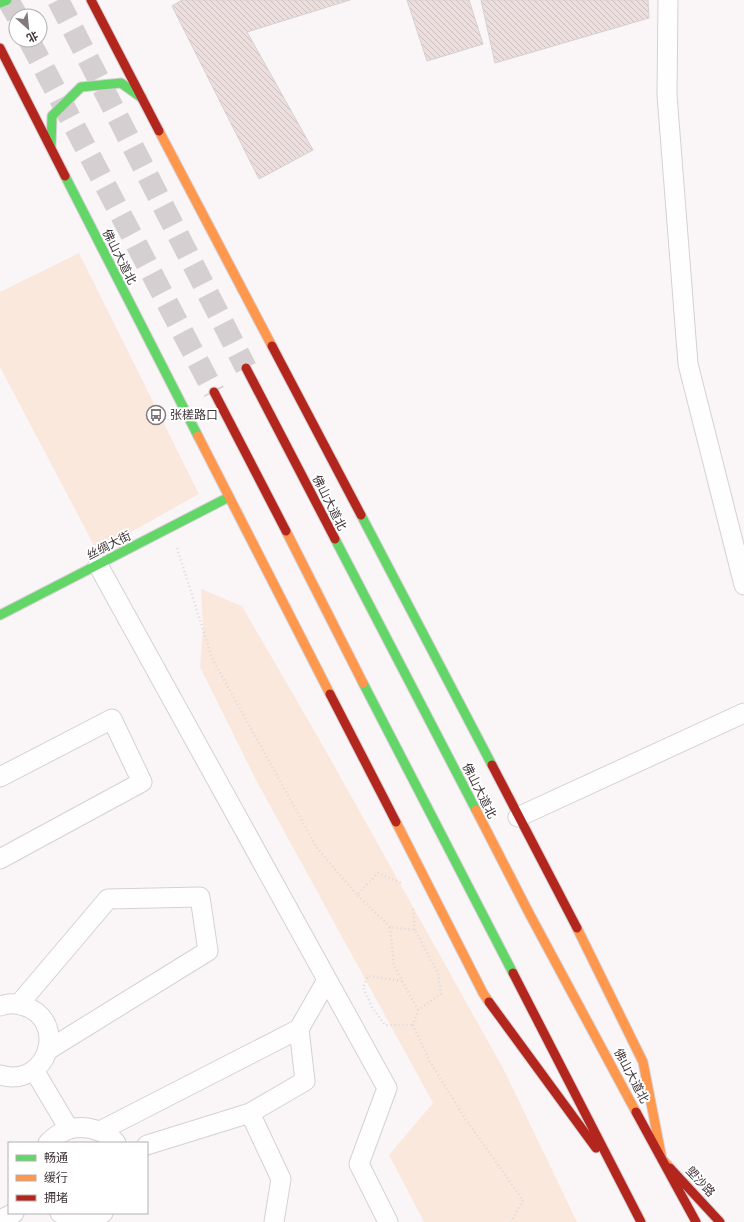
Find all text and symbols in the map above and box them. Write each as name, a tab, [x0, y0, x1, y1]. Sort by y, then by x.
north arrow	[8, 8, 48, 48]
text: 北	[24, 28, 40, 45]
street label: 佛山大道北	[99, 227, 139, 287]
bus stop icon: 张槎路口	[145, 404, 167, 426]
place label: 张槎路口	[170, 408, 218, 423]
street label: 佛山大道北	[309, 473, 349, 533]
street label: 丝绸大街	[84, 528, 134, 564]
street label: 佛山大道北	[459, 761, 499, 821]
street label: 佛山大道北	[610, 1046, 652, 1106]
legend	[8, 1142, 148, 1214]
text: 畅通	[44, 1151, 68, 1166]
street label: 塱沙路	[682, 1164, 718, 1200]
text: 缓行	[44, 1171, 68, 1186]
text: 拥堵	[44, 1191, 68, 1206]

